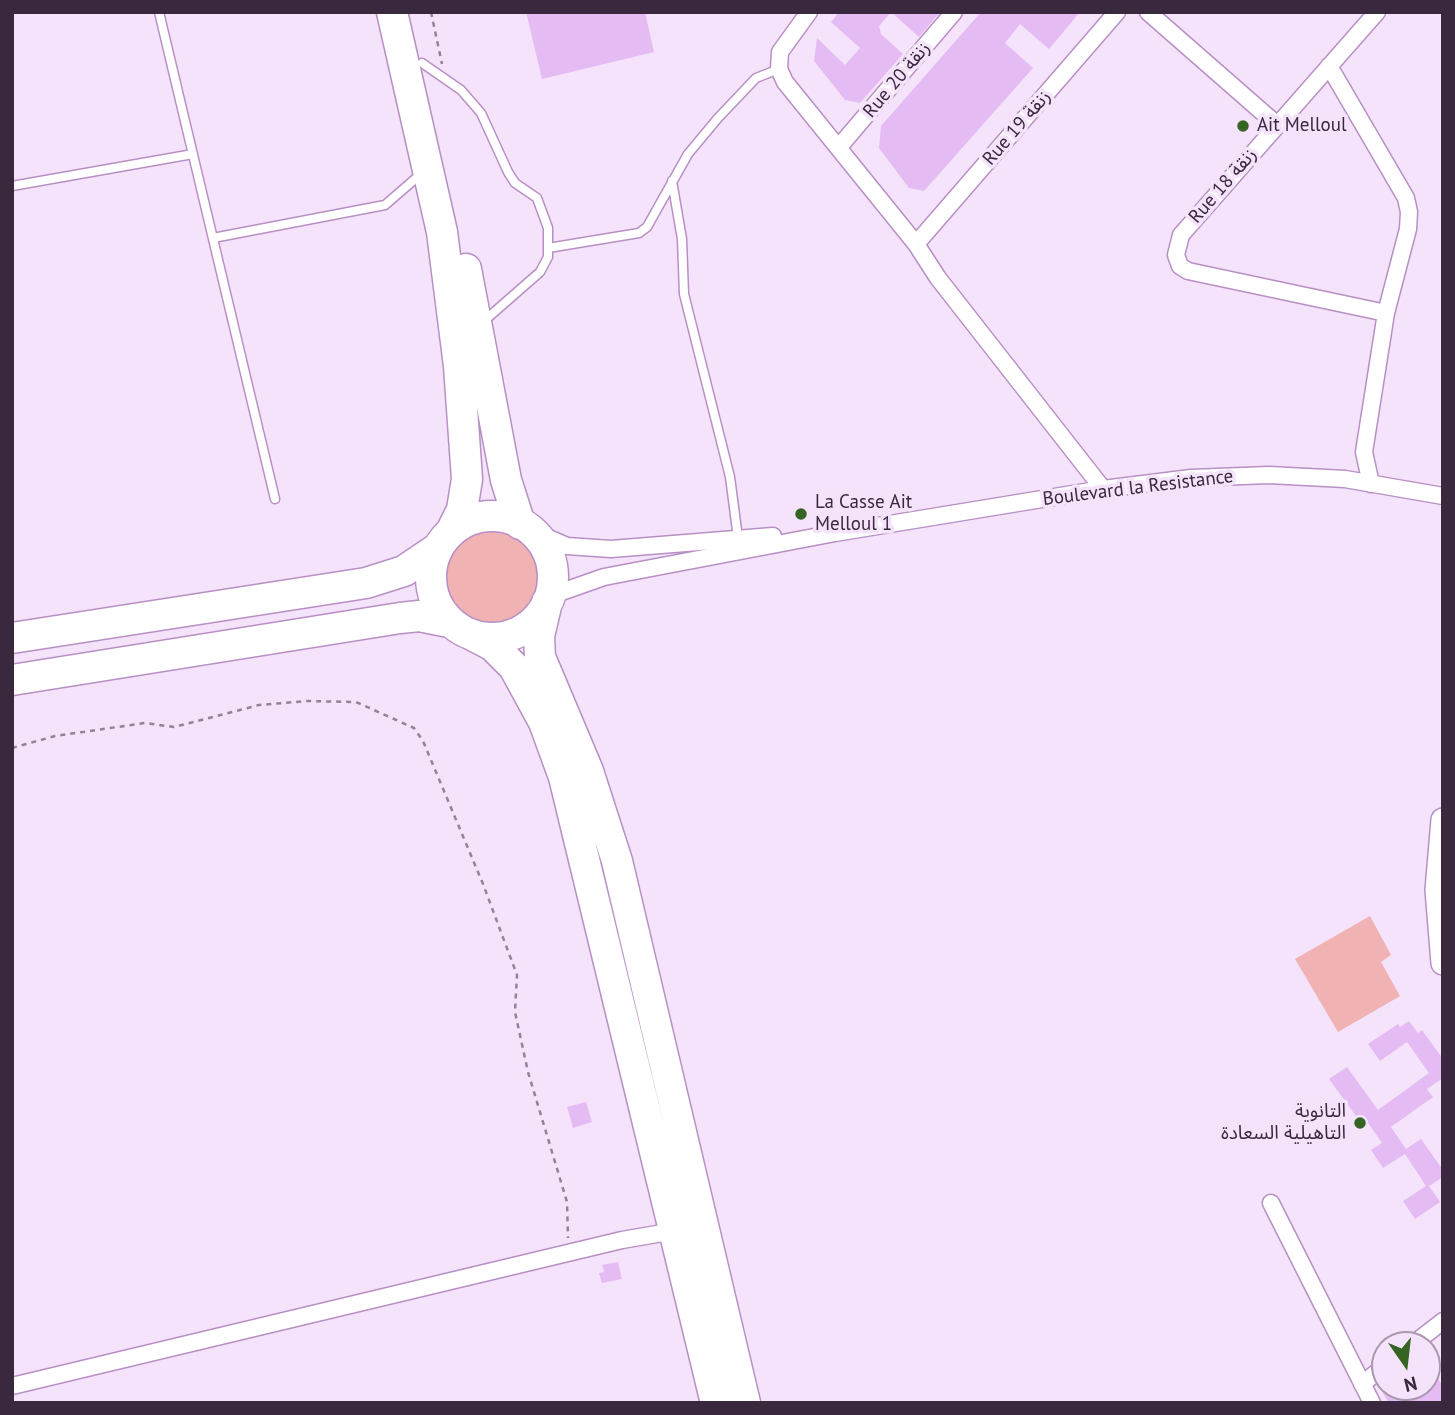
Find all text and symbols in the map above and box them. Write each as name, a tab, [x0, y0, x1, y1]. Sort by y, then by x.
street label: Rue 20 زنقة	[859, 37, 935, 123]
street label: Rue 19 زنقة	[978, 86, 1056, 170]
place label: Ait Melloul	[1257, 115, 1346, 137]
marker: Ait Melloul	[1235, 118, 1251, 134]
street label: Rue 18 زنقة	[1184, 144, 1262, 228]
street label: Boulevard la Resistance	[1041, 465, 1235, 511]
place label: La Casse Ait Melloul 1	[815, 492, 912, 536]
marker: La Casse Ait Melloul 1	[793, 506, 809, 522]
place label: التانوية التاهيلية السعادة	[1221, 1101, 1346, 1145]
marker: التانوية التاهيلية السعادة	[1352, 1115, 1368, 1131]
north arrow	[1371, 1331, 1441, 1401]
text: N	[1402, 1371, 1420, 1398]

